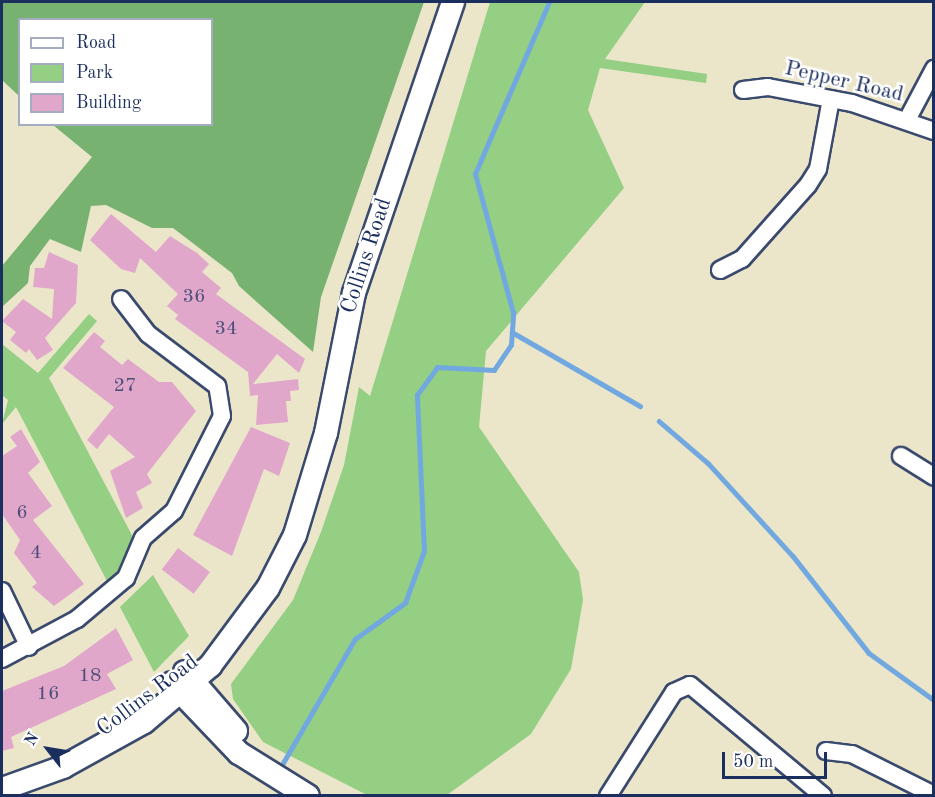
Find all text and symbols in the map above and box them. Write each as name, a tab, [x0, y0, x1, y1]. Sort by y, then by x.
legend	[18, 18, 213, 126]
text: Road	[76, 34, 116, 52]
street label: Pepper Road	[782, 56, 906, 108]
text: Park	[76, 64, 113, 82]
text: Building	[76, 94, 141, 112]
street label: Collins Road	[336, 195, 398, 317]
house number: 36	[182, 285, 206, 309]
house number: 34	[214, 317, 238, 341]
house number: 27	[113, 374, 137, 398]
house number: 6	[16, 501, 28, 525]
house number: 4	[30, 541, 42, 565]
street label: Collins Road	[92, 649, 204, 743]
house number: 18	[78, 664, 102, 688]
house number: 16	[36, 682, 60, 706]
north arrow	[18, 719, 78, 779]
text: N	[23, 730, 43, 749]
scale bar	[725, 740, 830, 778]
text: 50 m	[733, 753, 773, 771]

